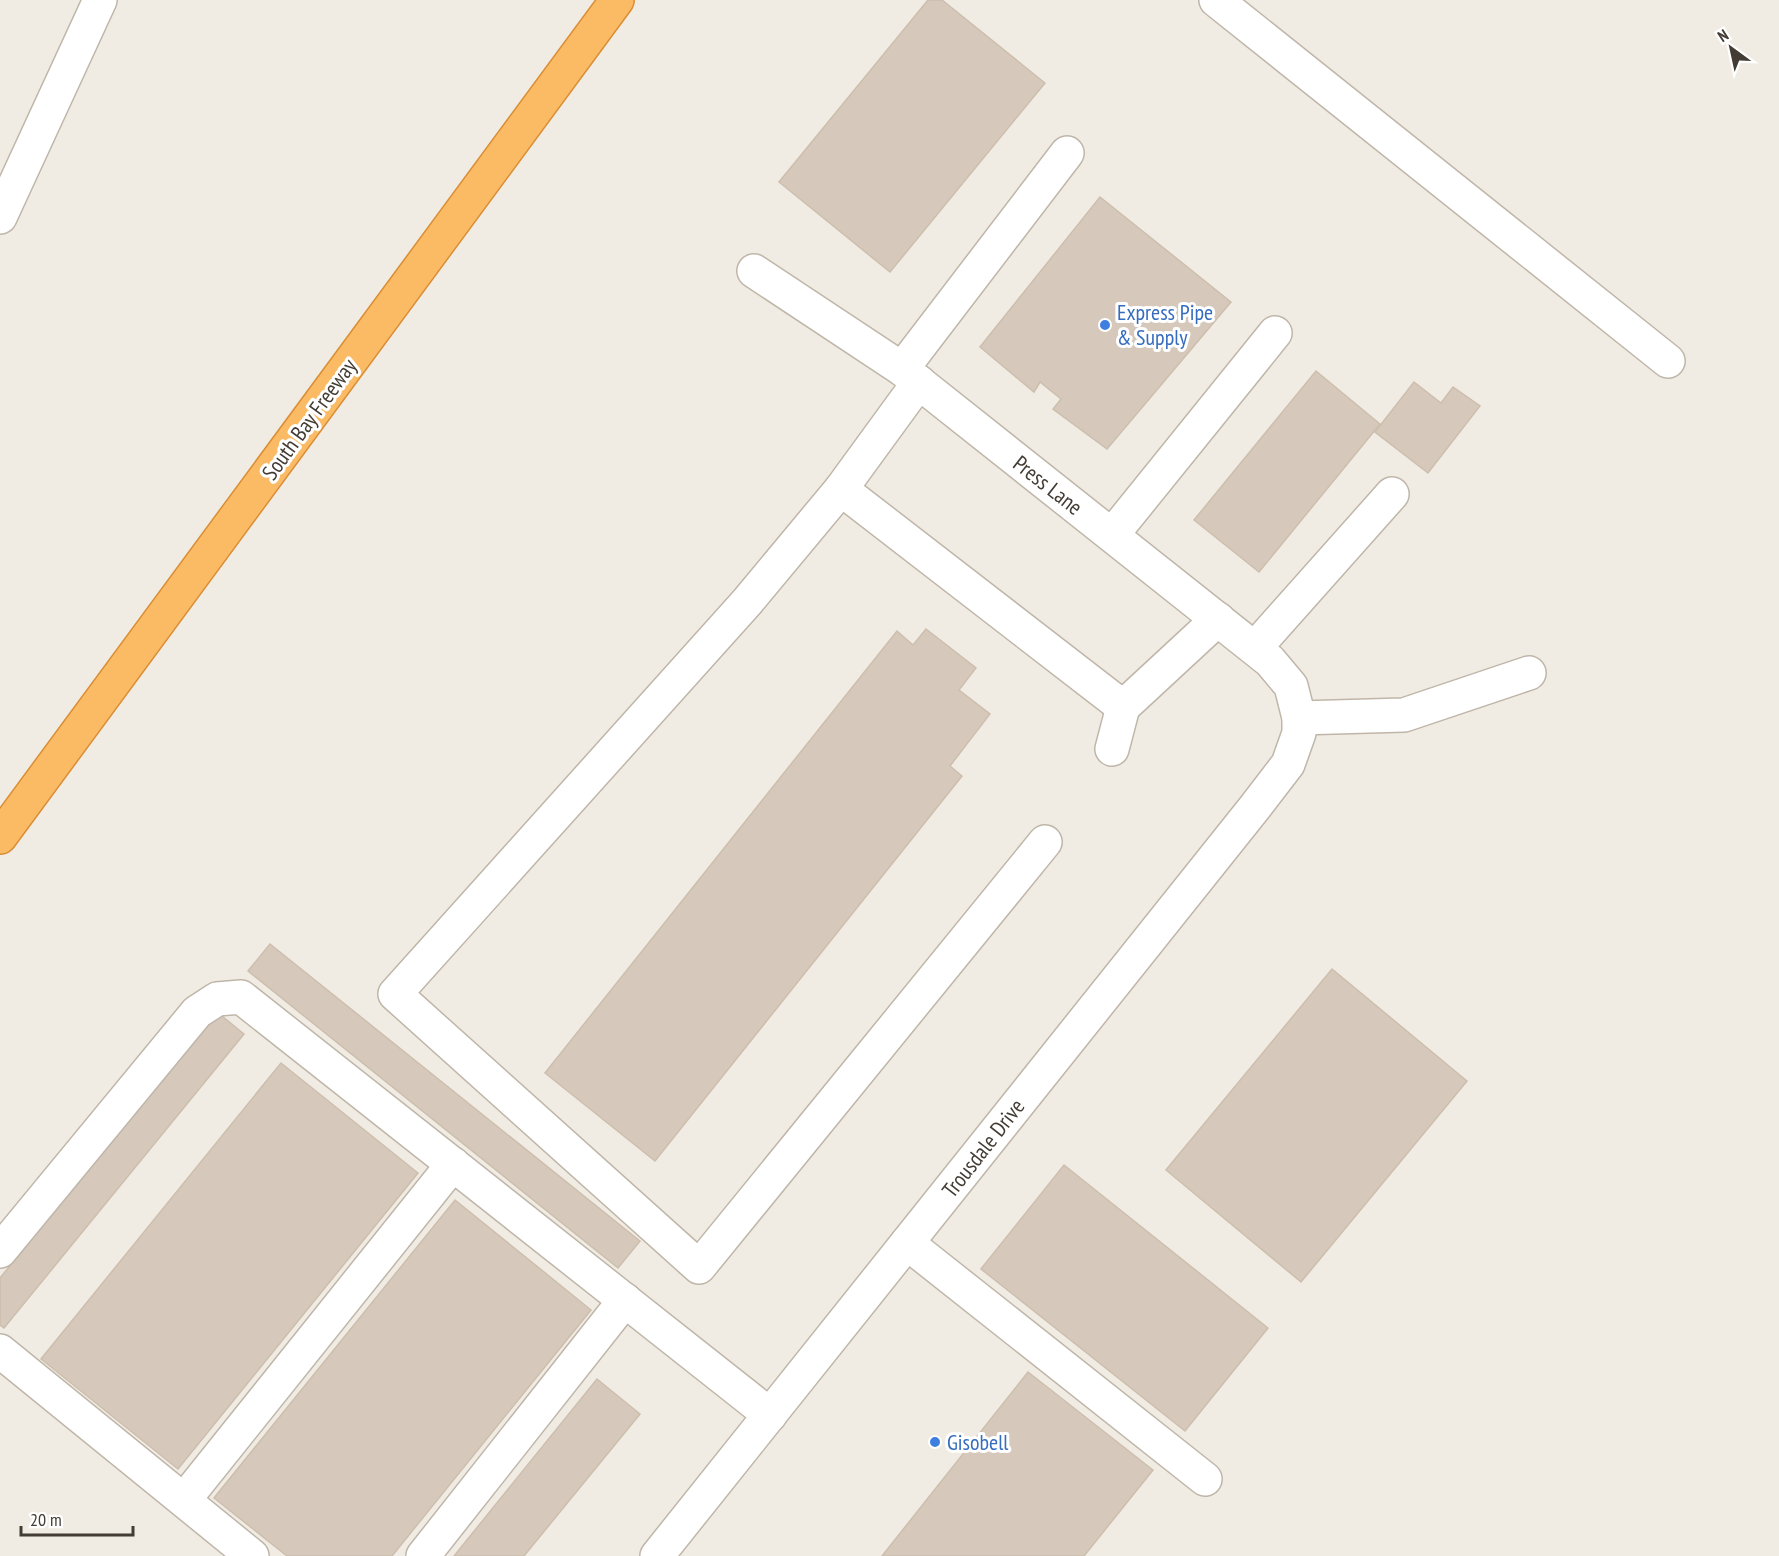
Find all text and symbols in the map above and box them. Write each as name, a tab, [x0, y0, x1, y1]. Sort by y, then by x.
north arrow	[1701, 18, 1761, 78]
text: N	[1714, 25, 1732, 46]
place label: Express Pipe & Supply	[1117, 298, 1213, 351]
marker: Express Pipe & Supply	[1098, 318, 1112, 332]
street label: South Bay Freeway	[256, 352, 363, 485]
street label: Press Lane	[1008, 449, 1088, 521]
street label: Trousdale Drive	[936, 1093, 1030, 1203]
place label: Gisobell	[947, 1428, 1009, 1456]
marker: Gisobell	[928, 1435, 942, 1449]
scale bar	[21, 1499, 134, 1537]
text: 20 m	[30, 1508, 62, 1531]

